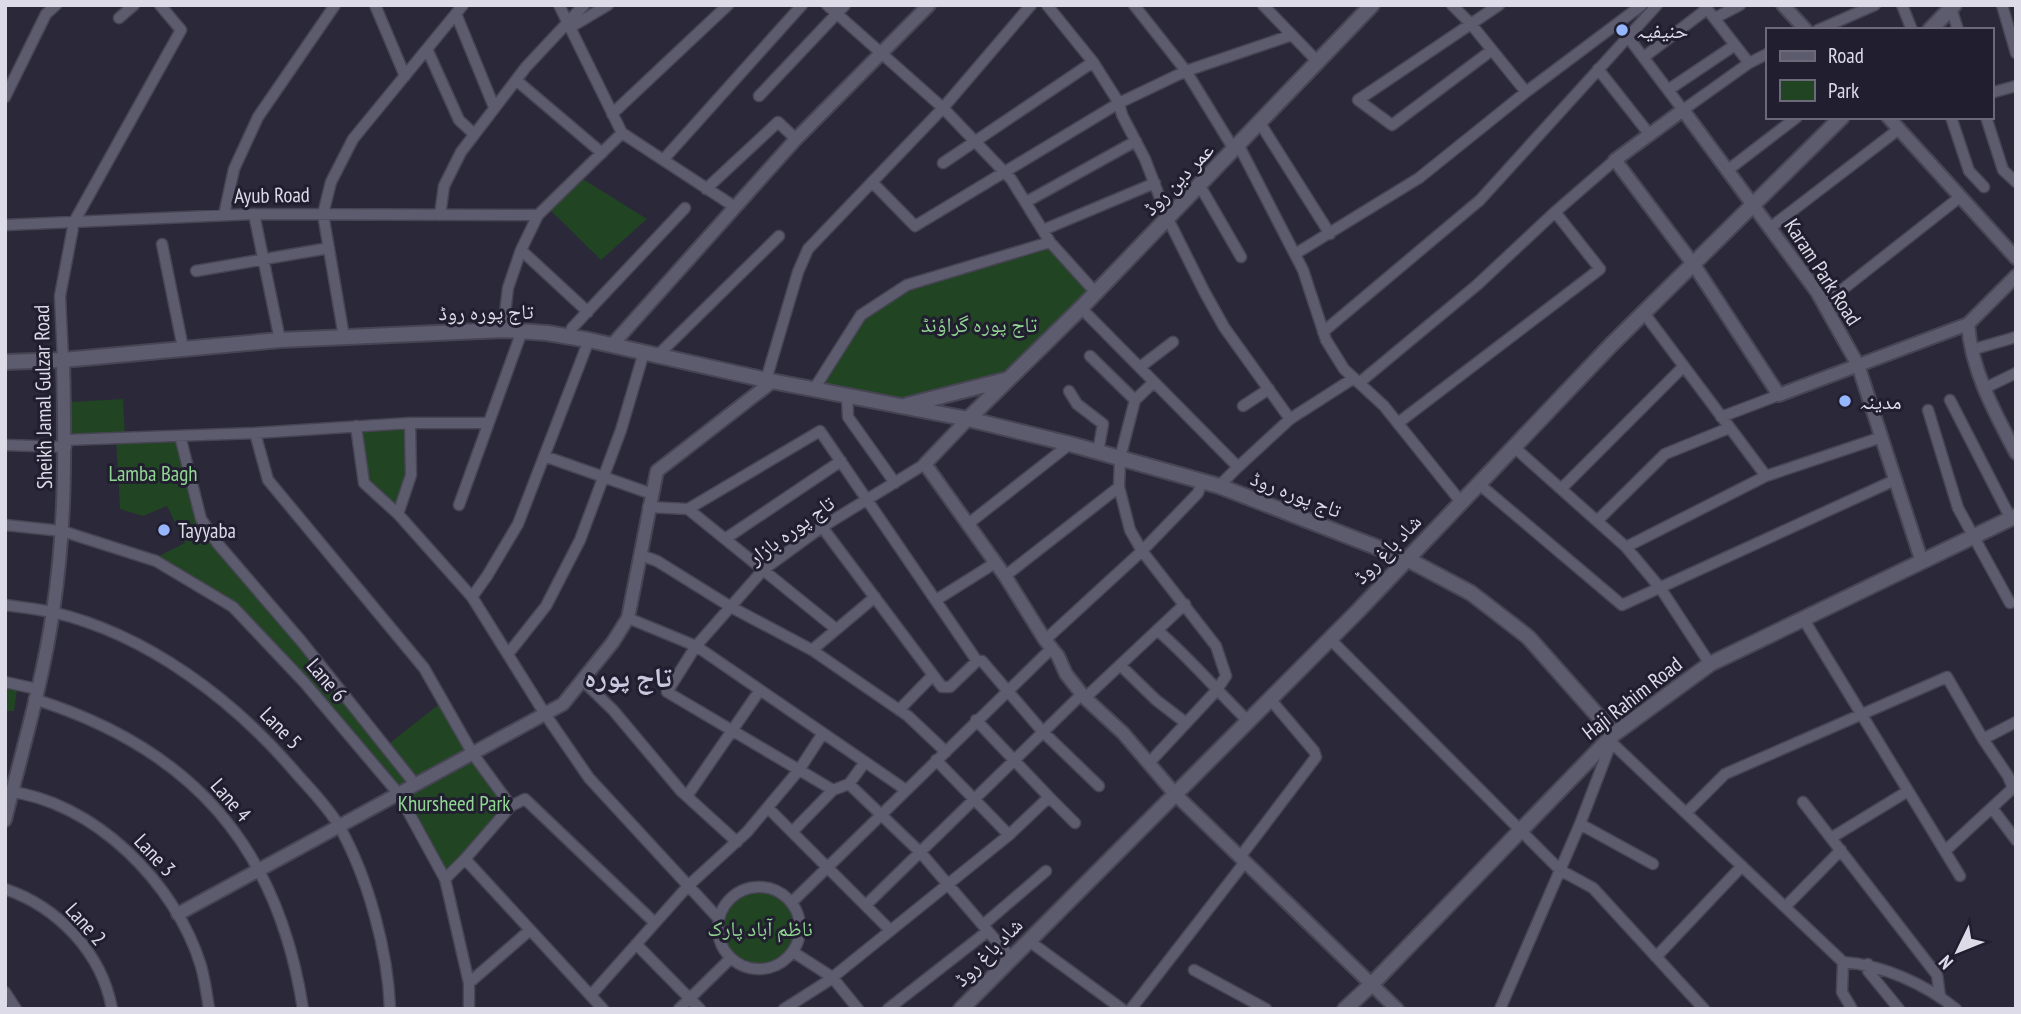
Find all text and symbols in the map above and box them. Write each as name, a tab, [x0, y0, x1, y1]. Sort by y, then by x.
place label: حنیفیہ	[1636, 17, 1688, 44]
marker: حنیفیہ	[1614, 22, 1630, 38]
legend	[1766, 28, 1993, 119]
text: Road	[1828, 42, 1864, 69]
text: Park	[1828, 77, 1859, 104]
street label: عمر دین روڈ	[1137, 136, 1220, 221]
street label: Ayub Road	[234, 181, 310, 209]
street label: Karam Park Road	[1779, 214, 1867, 330]
street label: تاج پورہ روڈ	[438, 298, 534, 326]
street label: Sheikh Jamal Gulzar Road	[28, 305, 58, 489]
park label: تاج پورہ گراؤنڈ	[921, 311, 1037, 338]
place label: مدینہ	[1859, 388, 1902, 415]
marker: مدینہ	[1837, 393, 1853, 409]
park label: Lamba Bagh	[108, 460, 198, 487]
street label: تاج پورہ روڈ	[1247, 464, 1345, 524]
street label: تاج پورہ بازار	[741, 489, 840, 571]
street label: شاد باغ روڈ	[1347, 508, 1427, 590]
place label: Tayyaba	[178, 517, 236, 544]
marker: Tayyaba	[156, 522, 172, 538]
street label: Haji Rahim Road	[1577, 651, 1687, 745]
street label: Lane 6	[301, 653, 353, 707]
district label: تاج پورہ	[584, 658, 672, 695]
street label: Lane 5	[254, 701, 308, 755]
street label: Lane 4	[205, 773, 257, 828]
park label: Khursheed Park	[398, 790, 510, 817]
street label: Lane 3	[129, 828, 181, 882]
street label: Lane 2	[60, 897, 112, 951]
street label: شاد باغ روڈ	[948, 912, 1028, 992]
park label: ناظم آباد پارک	[707, 915, 813, 943]
north arrow	[1923, 916, 1993, 986]
text: N	[1933, 951, 1958, 975]

